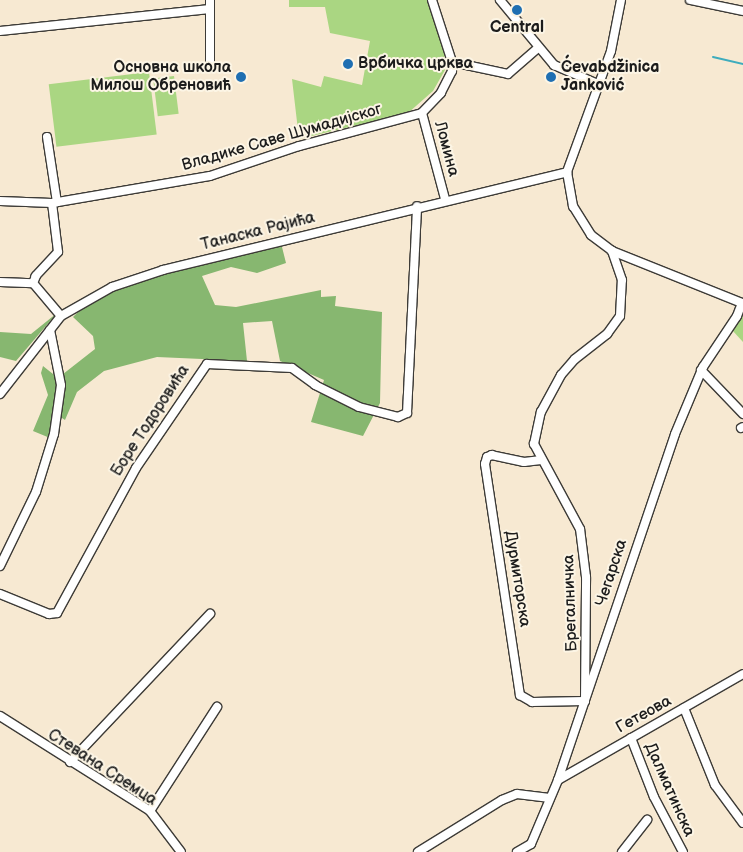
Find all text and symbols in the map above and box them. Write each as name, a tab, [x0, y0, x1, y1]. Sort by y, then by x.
marker: Central	[511, 4, 523, 16]
place label: Central	[490, 18, 544, 38]
place label: Врбичка црква	[358, 54, 473, 74]
place label: Основна школа Милош Обреновић	[90, 58, 231, 96]
marker: Врбичка црква	[342, 58, 354, 70]
place label: Ćevabdžinica Janković	[561, 58, 659, 96]
marker: Основна школа Милош Обреновић	[235, 71, 247, 83]
marker: Ćevabdžinica Janković	[545, 71, 557, 83]
street label: Владике Саве Шумадијског	[180, 100, 384, 176]
street label: Ломина	[429, 119, 463, 179]
street label: Танаска Рајића	[199, 209, 317, 255]
street label: Боре Тодоровића	[108, 362, 194, 480]
street label: Дурмиторска	[500, 529, 534, 629]
street label: Чегарска	[592, 537, 632, 609]
street label: Брегалничка	[560, 554, 582, 652]
street label: Гетеова	[613, 692, 675, 738]
street label: Стевана Сремца	[44, 726, 160, 810]
street label: Далматинска	[640, 740, 698, 840]

